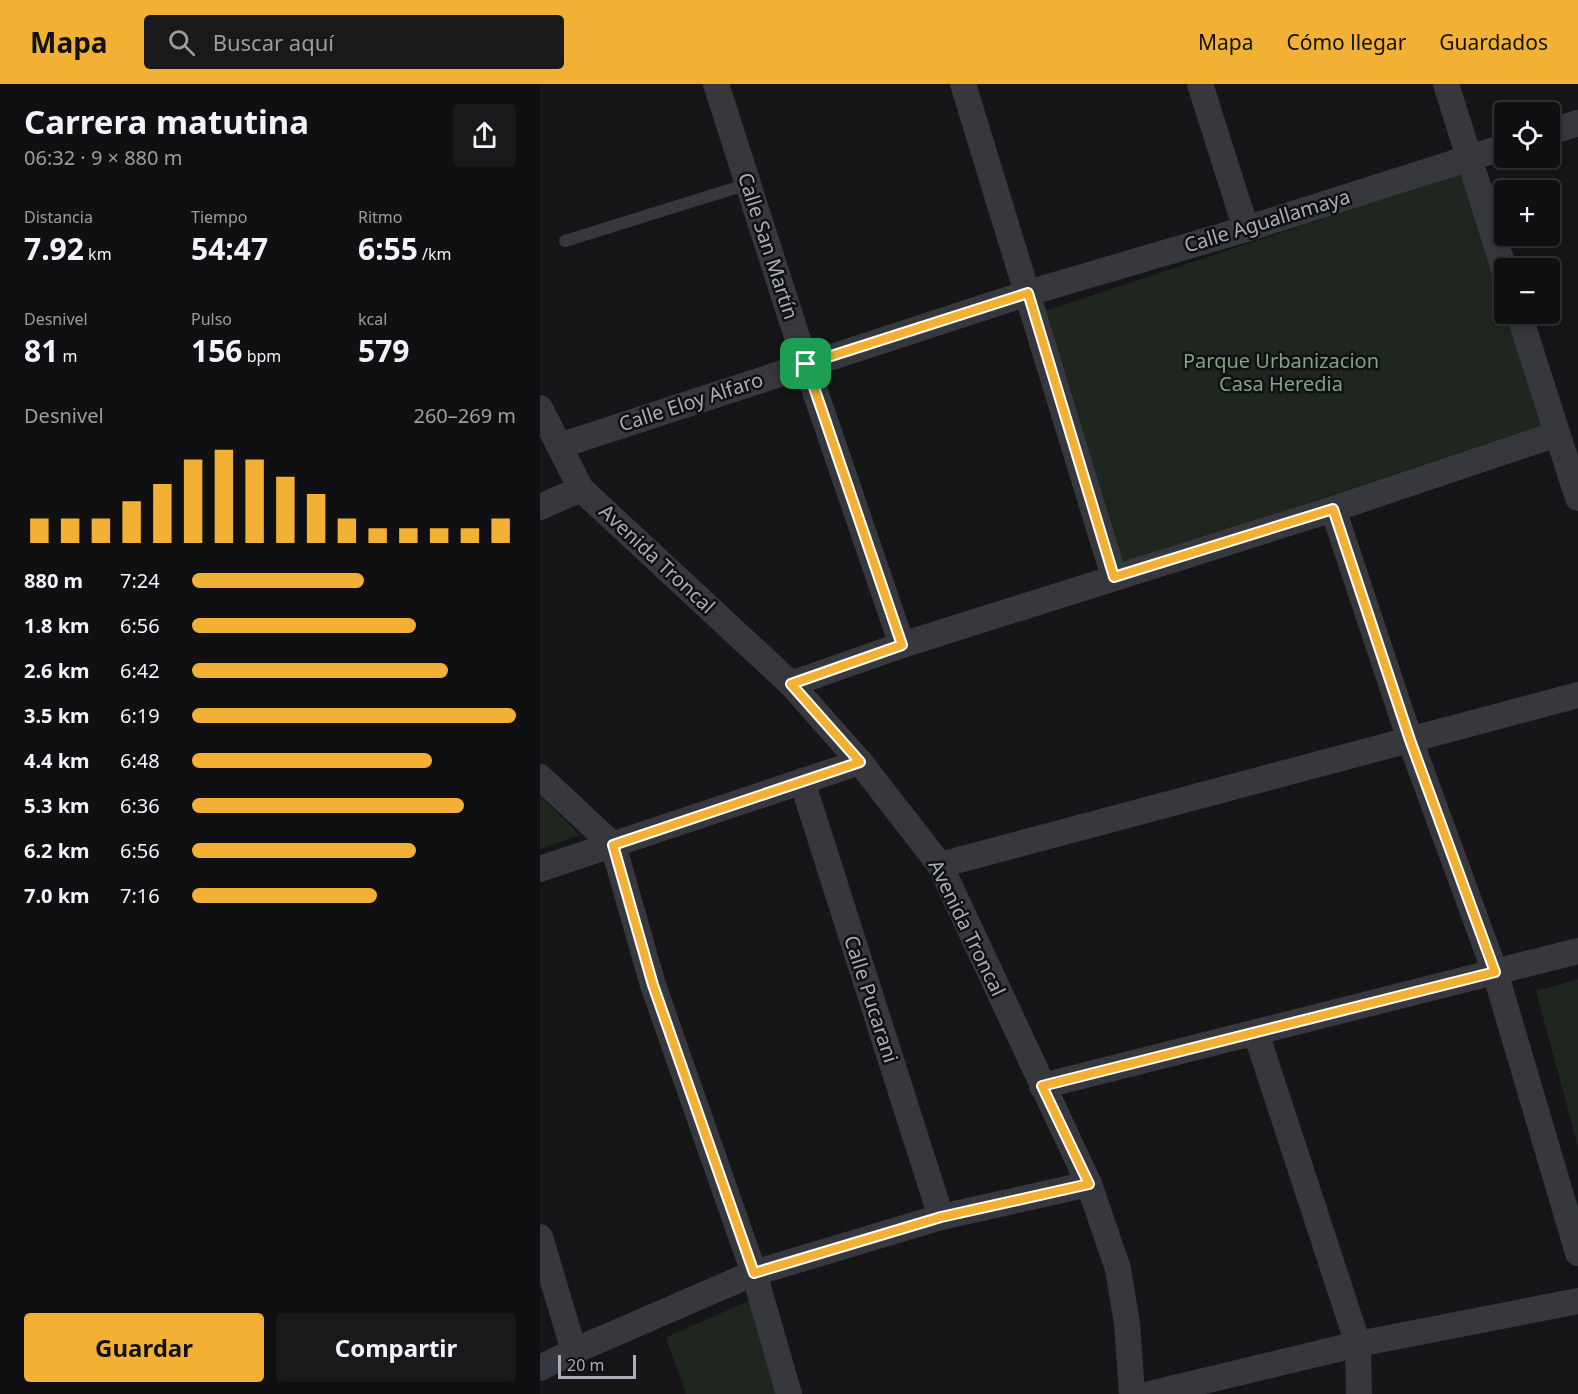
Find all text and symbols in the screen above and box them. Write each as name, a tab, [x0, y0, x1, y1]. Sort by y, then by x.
search box	[144, 15, 564, 69]
text: Mapa	[30, 23, 108, 61]
icon: search	[165, 26, 198, 59]
text: Buscar aquí	[213, 27, 334, 57]
text: Mapa	[1198, 28, 1253, 56]
text: Cómo llegar	[1286, 28, 1406, 56]
text: Guardados	[1439, 28, 1548, 56]
text: Carrera matutina	[24, 99, 309, 144]
map controls	[1494, 102, 1560, 324]
button: locate	[1494, 102, 1560, 168]
button: share	[453, 104, 516, 167]
text: 06:32 · 9 × 880 m	[24, 144, 182, 171]
street label: Calle San Martín	[732, 169, 805, 323]
button: +	[1494, 180, 1560, 246]
street label: Calle Aguallamaya	[1181, 182, 1353, 259]
text: Distancia	[24, 206, 93, 228]
text: Tiempo	[191, 206, 248, 228]
text: Ritmo	[358, 206, 403, 228]
text: 7.92	[24, 228, 84, 269]
text: 54:47	[191, 228, 268, 269]
text: 6:55	[358, 228, 418, 269]
text: km	[84, 243, 112, 265]
text: /km	[418, 243, 452, 265]
button: −	[1494, 258, 1560, 324]
text: Desnivel	[24, 308, 88, 330]
text: Pulso	[191, 308, 232, 330]
text: kcal	[358, 308, 387, 330]
text: 81	[24, 330, 58, 371]
text: 156	[191, 330, 242, 371]
text: 579	[358, 330, 409, 371]
pin	[780, 338, 831, 389]
text: m	[58, 345, 77, 367]
text: bpm	[242, 345, 281, 367]
icon: arrive	[789, 347, 822, 380]
park label: Parque Urbanizacion Casa Heredia	[1183, 347, 1379, 397]
street label: Calle Eloy Alfaro	[615, 366, 766, 438]
text: Desnivel	[24, 402, 104, 429]
text: 260–269 m	[413, 402, 516, 429]
street label: Avenida Troncal	[594, 498, 721, 619]
text: 880 m	[24, 567, 83, 594]
text: 7:24	[120, 567, 160, 594]
text: 1.8 km	[24, 612, 90, 639]
text: 6:56	[120, 612, 160, 639]
text: 2.6 km	[24, 657, 90, 684]
text: 6:42	[120, 657, 160, 684]
text: 3.5 km	[24, 702, 90, 729]
text: 6:19	[120, 702, 160, 729]
text: 4.4 km	[24, 747, 90, 774]
text: 6:48	[120, 747, 160, 774]
text: 5.3 km	[24, 792, 90, 819]
text: 6:36	[120, 792, 160, 819]
text: 6.2 km	[24, 837, 90, 864]
text: 6:56	[120, 837, 160, 864]
street label: Avenida Troncal	[923, 855, 1012, 1001]
text: 7.0 km	[24, 882, 90, 909]
text: 7:16	[120, 882, 160, 909]
street label: Calle Pucarani	[838, 932, 905, 1066]
button: Guardar	[24, 1313, 264, 1382]
button: Compartir	[276, 1313, 516, 1382]
scale bar	[558, 1352, 636, 1380]
text: 20 m	[567, 1354, 604, 1376]

